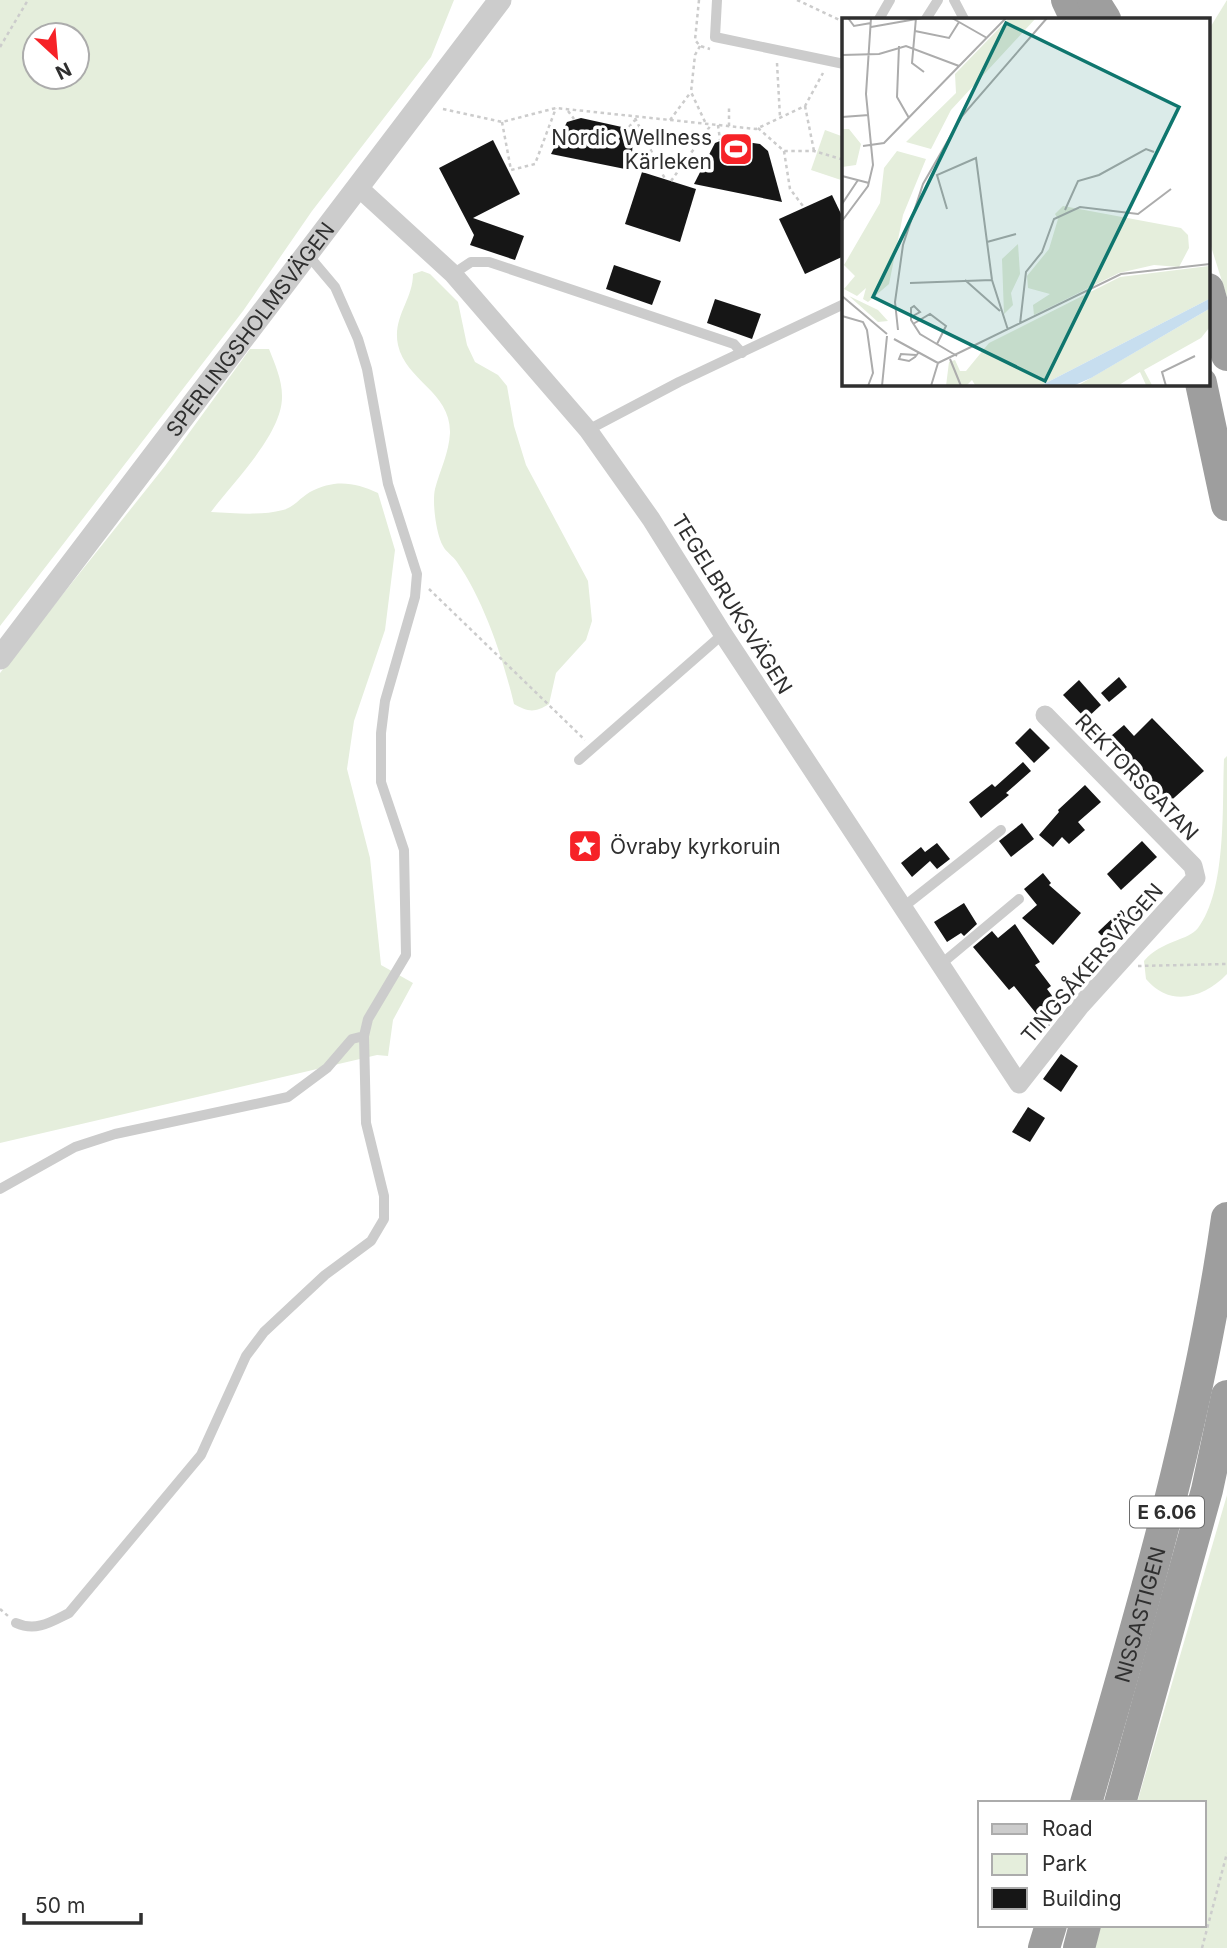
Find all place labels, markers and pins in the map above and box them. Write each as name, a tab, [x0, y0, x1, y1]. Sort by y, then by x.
place label: Nordic Wellness Kärleken	[551, 125, 712, 174]
sports icon: Nordic Wellness Kärleken	[717, 130, 755, 168]
place icon: Övraby kyrkoruin	[566, 827, 604, 865]
place label: Övraby kyrkoruin	[610, 834, 781, 859]

